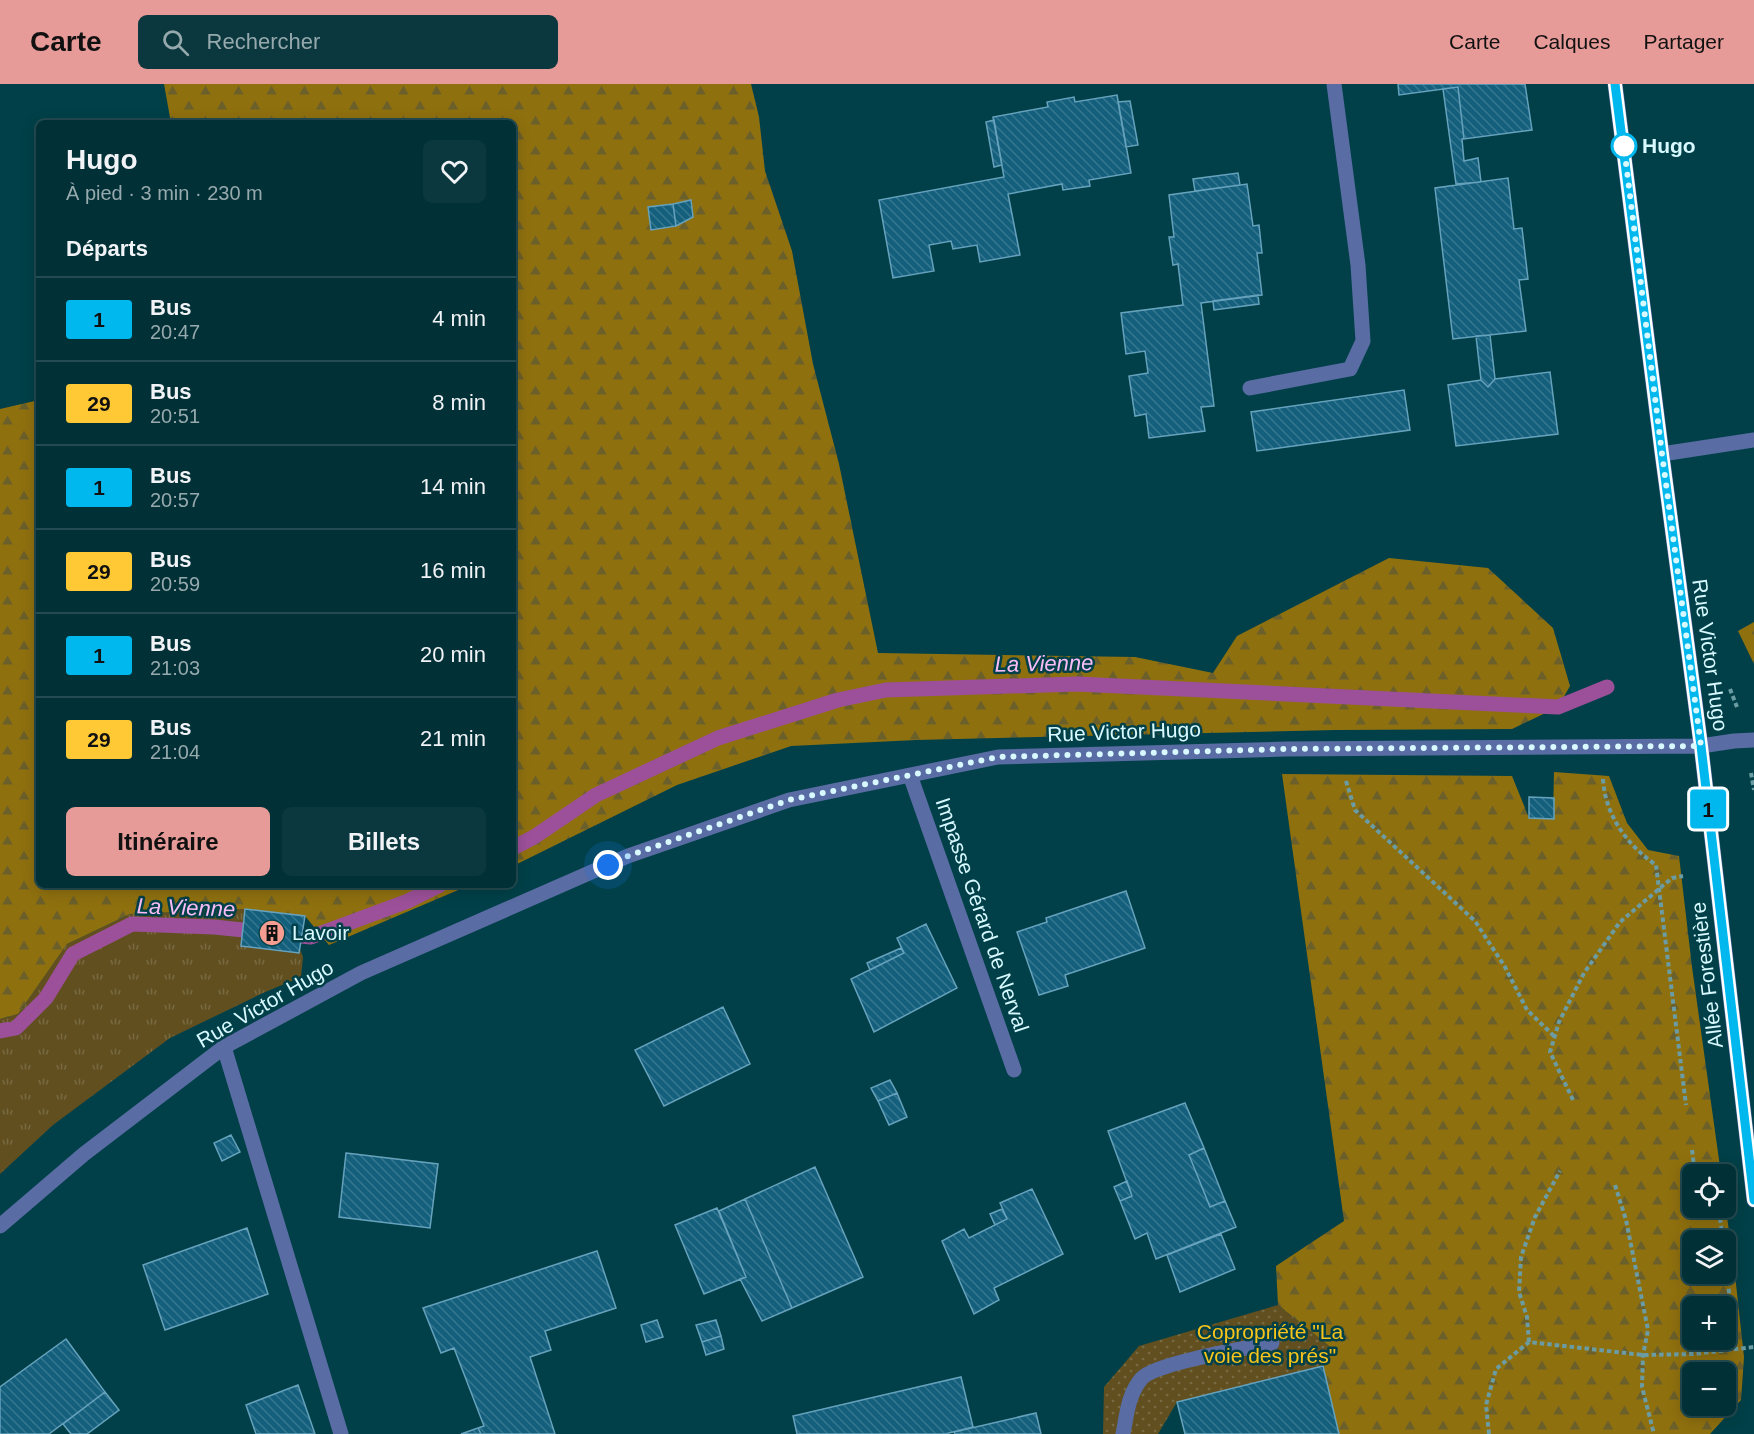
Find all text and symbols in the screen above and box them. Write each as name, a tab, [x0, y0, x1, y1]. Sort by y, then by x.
search box	[138, 15, 558, 69]
text: Carte	[30, 26, 102, 57]
icon: search	[159, 26, 192, 59]
text: Rechercher	[207, 29, 320, 54]
text: Carte	[1449, 30, 1500, 53]
text: Calques	[1533, 30, 1610, 53]
text: Partager	[1643, 30, 1724, 53]
marker: Hugo	[1611, 133, 1637, 159]
place label: Hugo	[1642, 134, 1696, 157]
button: heart	[423, 140, 486, 203]
text: Hugo	[66, 144, 138, 175]
text: À pied · 3 min · 230 m	[66, 182, 263, 204]
text: Départs	[66, 236, 148, 261]
text: Bus	[150, 295, 192, 320]
text: 4 min	[432, 306, 486, 331]
text: 1	[93, 308, 105, 331]
text: 20:47	[150, 321, 200, 343]
text: Bus	[150, 379, 192, 404]
text: 8 min	[432, 390, 486, 415]
text: 29	[87, 392, 111, 415]
text: 20:51	[150, 405, 200, 427]
text: Bus	[150, 463, 192, 488]
text: 14 min	[420, 474, 486, 499]
text: 1	[93, 476, 105, 499]
text: 20:57	[150, 489, 200, 511]
text: Bus	[150, 547, 192, 572]
text: 16 min	[420, 558, 486, 583]
text: 29	[87, 560, 111, 583]
text: 20:59	[150, 573, 200, 595]
street label: Rue Victor Hugo	[1688, 577, 1733, 733]
text: Bus	[150, 631, 192, 656]
text: 20 min	[420, 642, 486, 667]
text: 1	[93, 644, 105, 667]
water label: La Vienne	[994, 650, 1094, 677]
text: 21:03	[150, 657, 200, 679]
text: Bus	[150, 715, 192, 740]
street label: Rue Victor Hugo	[1047, 717, 1201, 746]
text: 21 min	[420, 726, 486, 751]
text: 29	[87, 728, 111, 751]
text: 21:04	[150, 741, 200, 763]
line badge: 1	[1688, 790, 1728, 828]
street label: Impasse Gérard de Nerval	[932, 795, 1033, 1035]
text: 1	[1702, 798, 1714, 821]
button: Itinéraire	[66, 807, 270, 876]
button: Billets	[282, 807, 486, 876]
your location	[593, 850, 623, 880]
water label: La Vienne	[136, 893, 236, 922]
street label: Allée Forestière	[1686, 901, 1727, 1049]
building icon: Lavoir	[257, 918, 287, 948]
place label: Lavoir	[292, 921, 349, 944]
street label: Rue Victor Hugo	[192, 955, 337, 1052]
map controls	[1682, 1164, 1736, 1416]
button: locate	[1682, 1164, 1736, 1218]
button: layers	[1682, 1230, 1736, 1284]
button: +	[1682, 1296, 1736, 1350]
park label: Copropriété "La voie des prés"	[1197, 1320, 1344, 1367]
button: −	[1682, 1362, 1736, 1416]

